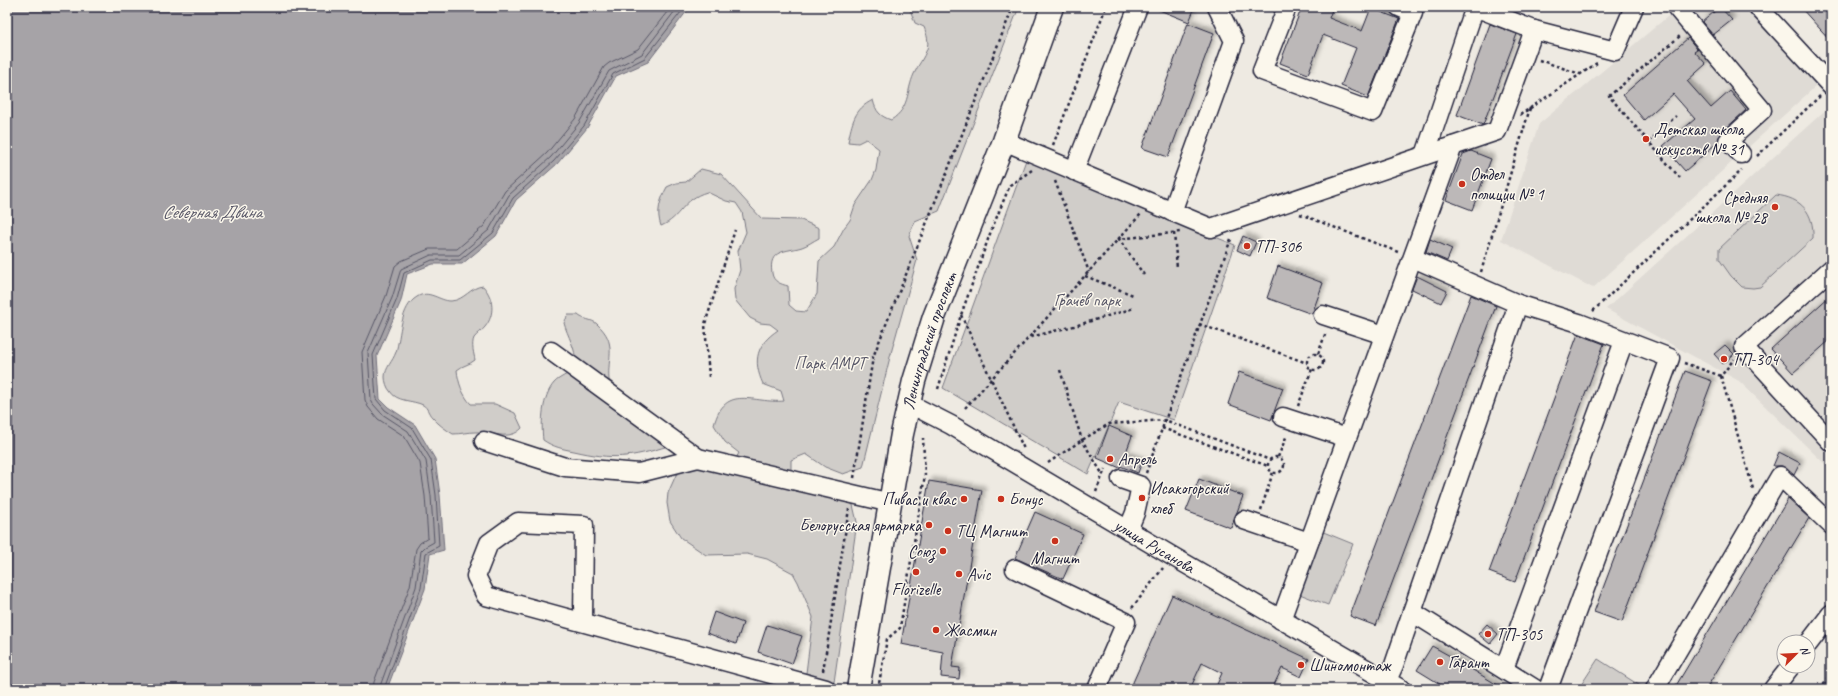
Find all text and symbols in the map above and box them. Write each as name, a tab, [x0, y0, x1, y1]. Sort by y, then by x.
place label: Детская школа искусств № 31	[1654, 119, 1745, 160]
marker: Детская школа искусств № 31	[1641, 134, 1651, 144]
place label: Отдел полиции № 1	[1470, 164, 1545, 205]
marker: Отдел полиции № 1	[1457, 179, 1467, 189]
place label: Средняя школа № 28	[1695, 187, 1769, 228]
water label: Северная Двина	[162, 201, 264, 223]
marker: Средняя школа № 28	[1770, 202, 1780, 212]
place label: ТП-306	[1255, 236, 1303, 257]
marker: ТП-306	[1242, 241, 1252, 251]
street label: Ленинградский проспект	[898, 269, 962, 412]
park label: Грачёв парк	[1054, 290, 1122, 311]
place label: ТП-304	[1732, 349, 1781, 370]
park label: Парк АМРТ	[794, 353, 869, 374]
marker: ТП-304	[1719, 354, 1729, 364]
place label: Апрель	[1118, 449, 1157, 470]
marker: Апрель	[1105, 454, 1115, 464]
place label: Исакогорский хлеб	[1150, 478, 1230, 519]
place label: Пивас и квас	[883, 489, 957, 510]
place label: Бонус	[1009, 489, 1043, 510]
marker: Исакогорский хлеб	[1137, 493, 1147, 503]
marker: Пивас и квас	[959, 494, 969, 504]
marker: Бонус	[996, 494, 1006, 504]
street label: улица Русанова	[1110, 514, 1199, 579]
place label: Белорусская ярмарка	[800, 515, 922, 536]
marker: Белорусская ярмарка	[924, 520, 934, 530]
place label: ТЦ Магнит	[956, 521, 1028, 542]
marker: ТЦ Магнит	[943, 526, 953, 536]
marker: Магнит	[1050, 536, 1060, 546]
place label: Союз	[908, 541, 936, 563]
marker: Союз	[938, 546, 948, 556]
place label: Магнит	[1031, 548, 1080, 569]
place label: Avic	[967, 564, 991, 585]
marker: Florizelle	[911, 567, 921, 577]
marker: Avic	[954, 569, 964, 579]
place label: Florizelle	[892, 579, 942, 600]
place label: Жасмин	[944, 620, 998, 641]
place label: ТП-305	[1496, 624, 1544, 645]
marker: Жасмин	[931, 625, 941, 635]
marker: ТП-305	[1483, 629, 1493, 639]
north arrow	[1776, 634, 1816, 674]
text: N	[1797, 644, 1814, 658]
place label: Гарант	[1448, 652, 1490, 673]
place label: Шиномонтаж	[1309, 655, 1393, 676]
marker: Гарант	[1435, 657, 1445, 667]
marker: Шиномонтаж	[1296, 660, 1306, 670]

